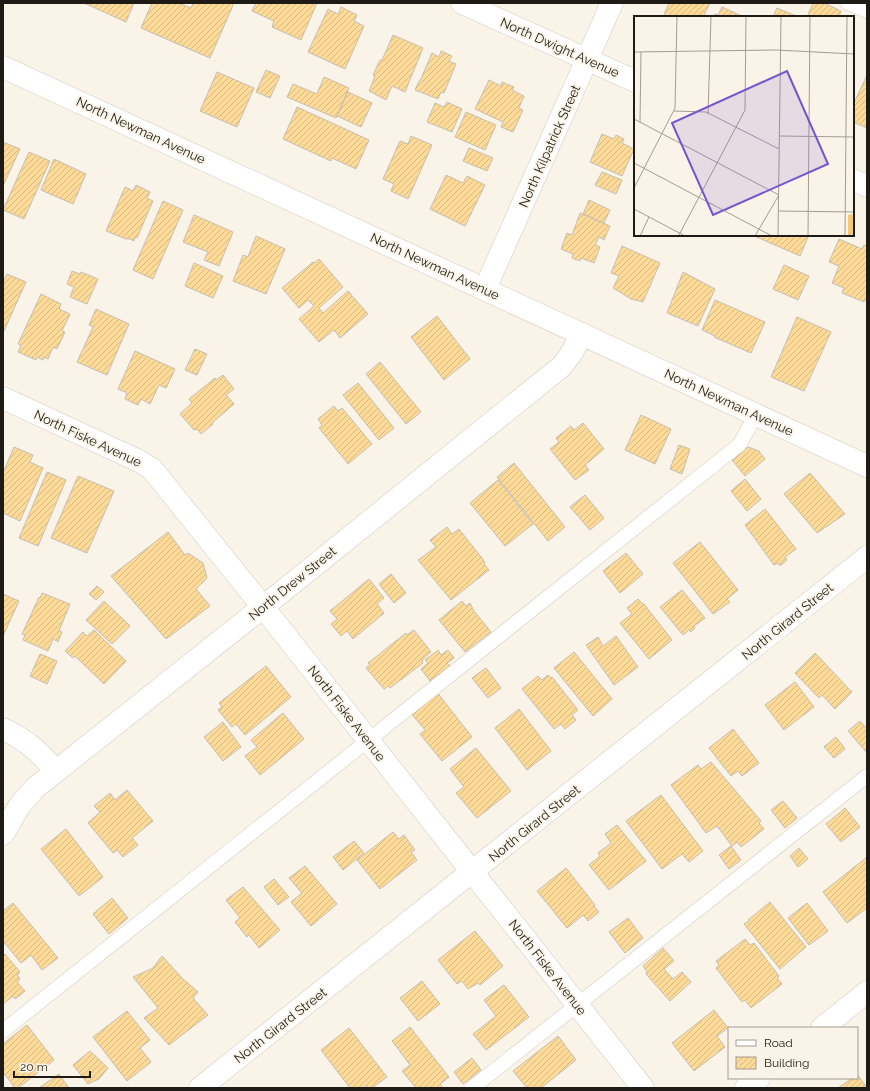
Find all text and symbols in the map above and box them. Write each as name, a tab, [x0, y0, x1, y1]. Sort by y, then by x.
street label: North Dwight Avenue	[498, 14, 622, 81]
inset map	[634, 16, 854, 236]
street label: North Kilpatrick Street	[516, 82, 583, 210]
street label: North Newman Avenue	[74, 94, 208, 167]
street label: North Newman Avenue	[368, 230, 502, 303]
street label: North Newman Avenue	[662, 366, 796, 439]
street label: North Fiske Avenue	[32, 407, 144, 470]
street label: North Drew Street	[246, 543, 340, 623]
street label: North Girard Street	[739, 580, 836, 663]
street label: North Fiske Avenue	[305, 663, 389, 764]
street label: North Girard Street	[486, 782, 583, 865]
street label: North Fiske Avenue	[506, 917, 590, 1018]
street label: North Girard Street	[231, 984, 330, 1066]
legend	[728, 1027, 858, 1079]
text: Road	[764, 1036, 793, 1050]
scale bar	[14, 1053, 90, 1079]
text: Building	[764, 1056, 810, 1070]
text: 20 m	[20, 1060, 48, 1074]

